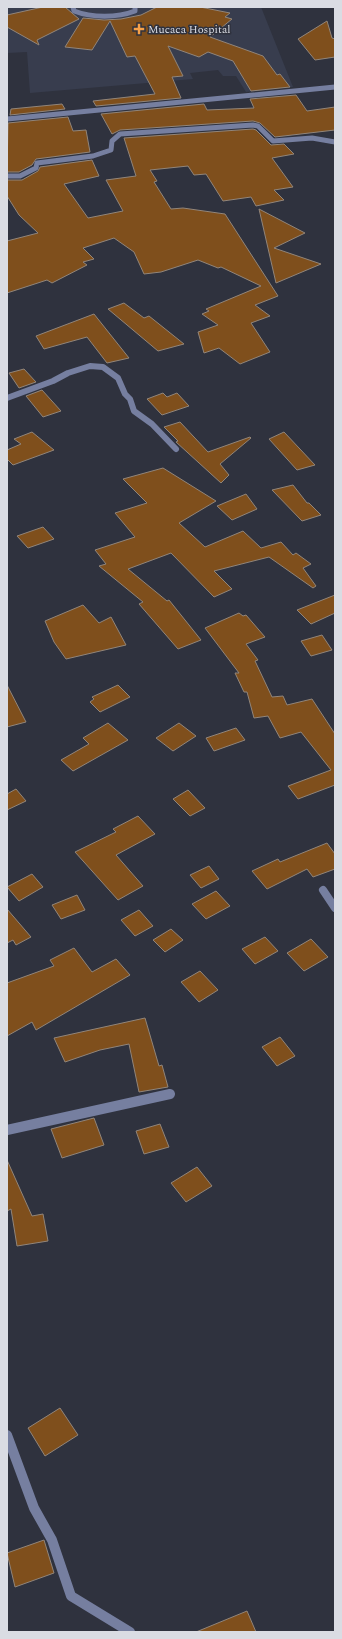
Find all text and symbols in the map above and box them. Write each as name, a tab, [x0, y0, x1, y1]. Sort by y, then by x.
place label: Mucaca Hospital	[148, 21, 231, 38]
marker: Mucaca Hospital	[133, 23, 145, 35]

